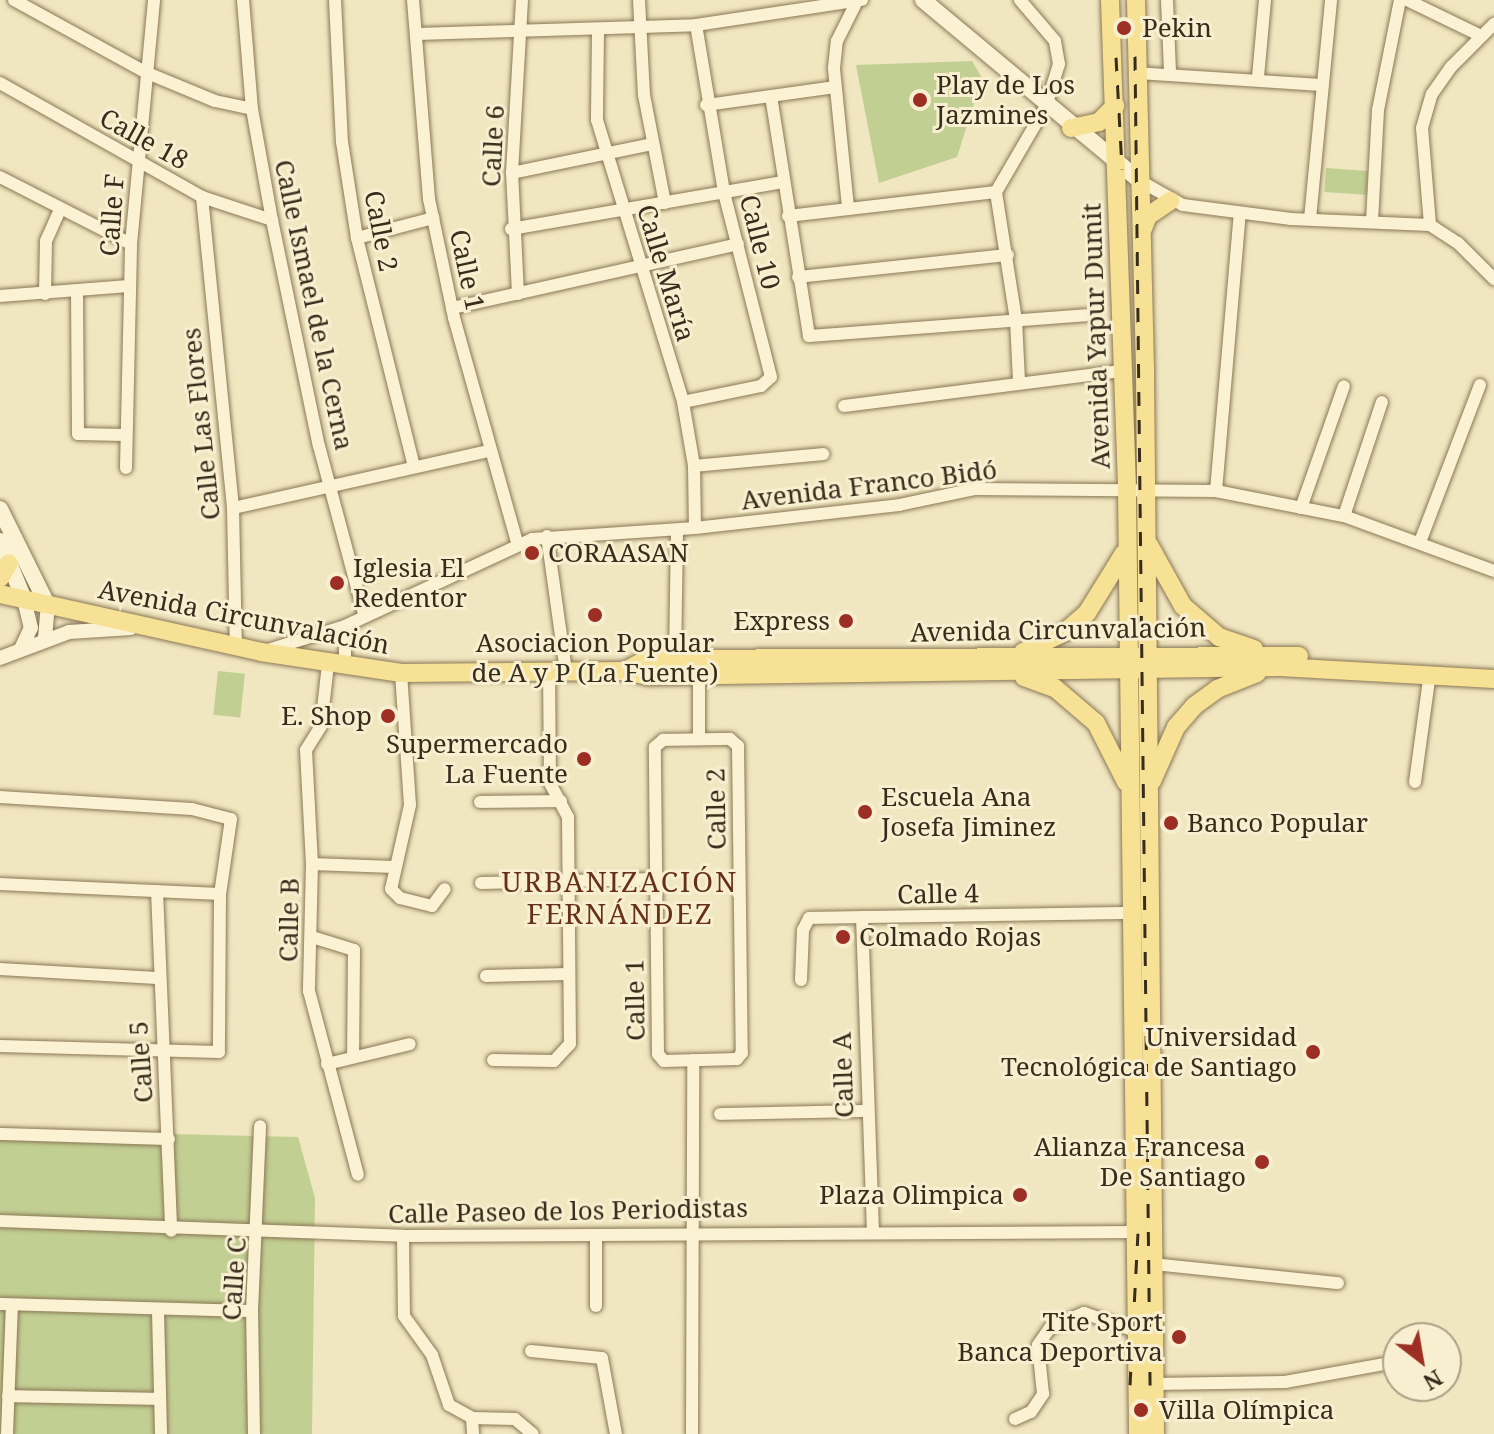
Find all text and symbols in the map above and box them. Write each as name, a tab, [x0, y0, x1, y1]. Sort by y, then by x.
place label: Pekin	[1142, 12, 1212, 44]
marker: Pekin	[1113, 17, 1135, 39]
place label: Play de Los Jazmines	[936, 69, 1075, 130]
marker: Play de Los Jazmines	[911, 91, 929, 109]
street label: Calle 18	[94, 102, 194, 176]
street label: Calle 6	[475, 104, 511, 188]
street label: Calle Ismael de la Cerna	[268, 157, 360, 453]
street label: Calle F	[94, 173, 130, 257]
street label: Calle 2	[358, 188, 404, 274]
street label: Calle 10	[733, 191, 787, 293]
street label: Calle María	[630, 201, 702, 345]
street label: Avenida Yapur Dumit	[1076, 202, 1116, 470]
street label: Calle 1	[443, 227, 491, 313]
street label: Calle Las Flores	[175, 326, 227, 522]
street label: Avenida Franco Bidó	[739, 454, 999, 516]
place label: CORAASAN	[548, 537, 689, 569]
marker: CORAASAN	[523, 544, 541, 562]
place label: Iglesia El Redentor	[353, 552, 467, 614]
street label: Avenida Circunvalación	[96, 573, 392, 661]
marker: Iglesia El Redentor	[328, 574, 346, 592]
place label: Express	[733, 605, 830, 637]
marker: Asociacion Popular de A y P (La Fuente)	[586, 606, 604, 624]
marker: Express	[837, 612, 855, 630]
street label: Avenida Circunvalación	[910, 612, 1206, 648]
place label: Asociacion Popular de A y P (La Fuente)	[472, 627, 718, 688]
place label: E. Shop	[281, 700, 372, 732]
marker: E. Shop	[379, 707, 397, 725]
place label: Supermercado La Fuente	[386, 728, 568, 790]
marker: Supermercado La Fuente	[575, 750, 593, 768]
street label: Calle 2	[700, 768, 732, 850]
place label: Escuela Ana Josefa Jiminez	[881, 781, 1056, 842]
marker: Escuela Ana Josefa Jiminez	[856, 803, 874, 821]
place label: Banco Popular	[1187, 807, 1368, 839]
marker: Banco Popular	[1162, 814, 1180, 832]
district label: URBANIZACIÓN FERNÁNDEZ	[502, 864, 738, 930]
street label: Calle B	[273, 878, 305, 962]
street label: Calle 4	[897, 878, 979, 910]
place label: Colmado Rojas	[859, 921, 1041, 953]
marker: Colmado Rojas	[834, 928, 852, 946]
street label: Calle 1	[619, 959, 651, 1041]
street label: Calle 5	[123, 1020, 159, 1104]
place label: Universidad Tecnológica de Santiago	[1001, 1021, 1297, 1082]
street label: Calle A	[826, 1032, 860, 1118]
marker: Universidad Tecnológica de Santiago	[1304, 1043, 1322, 1061]
place label: Alianza Francesa De Santiago	[1034, 1131, 1246, 1192]
marker: Alianza Francesa De Santiago	[1253, 1153, 1271, 1171]
place label: Plaza Olimpica	[819, 1179, 1004, 1211]
marker: Plaza Olimpica	[1011, 1186, 1029, 1204]
street label: Calle Paseo de los Periodistas	[388, 1192, 748, 1230]
street label: Calle C	[216, 1236, 252, 1322]
place label: Tite Sport Banca Deportiva	[957, 1306, 1163, 1368]
north arrow	[1382, 1322, 1462, 1402]
marker: Tite Sport Banca Deportiva	[1170, 1328, 1188, 1346]
text: N	[1418, 1364, 1448, 1398]
place label: Villa Olímpica	[1159, 1394, 1334, 1426]
marker: Villa Olímpica	[1130, 1399, 1152, 1421]

